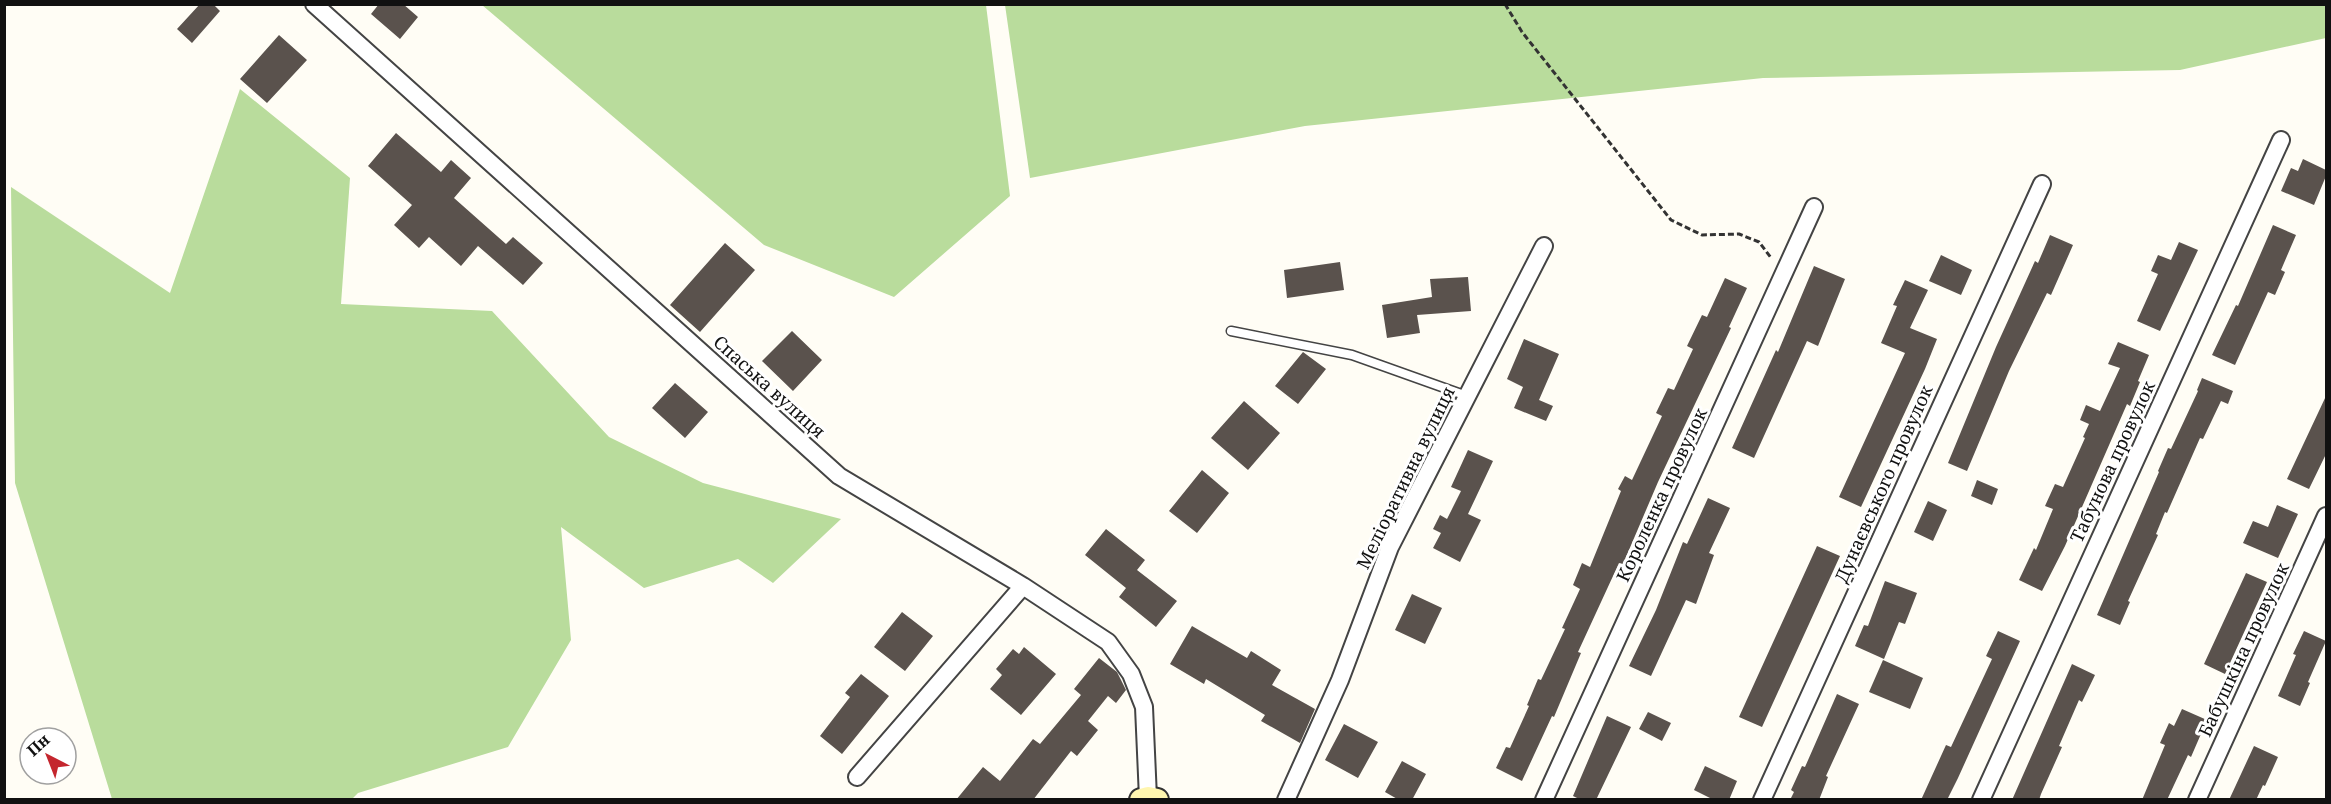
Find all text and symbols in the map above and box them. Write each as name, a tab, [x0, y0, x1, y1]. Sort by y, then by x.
street label: Спаська вулиця	[709, 330, 831, 443]
street label: Табунова провулок	[2064, 377, 2160, 546]
street label: Дунаєвського провулок	[1829, 381, 1938, 586]
street label: Меліоративна вулиця	[1350, 382, 1460, 573]
street label: Короленка провулок	[1610, 403, 1712, 585]
street label: Бабушкіна провулок	[2192, 558, 2294, 740]
north arrow	[18, 726, 78, 786]
text: Пн	[22, 729, 54, 761]

